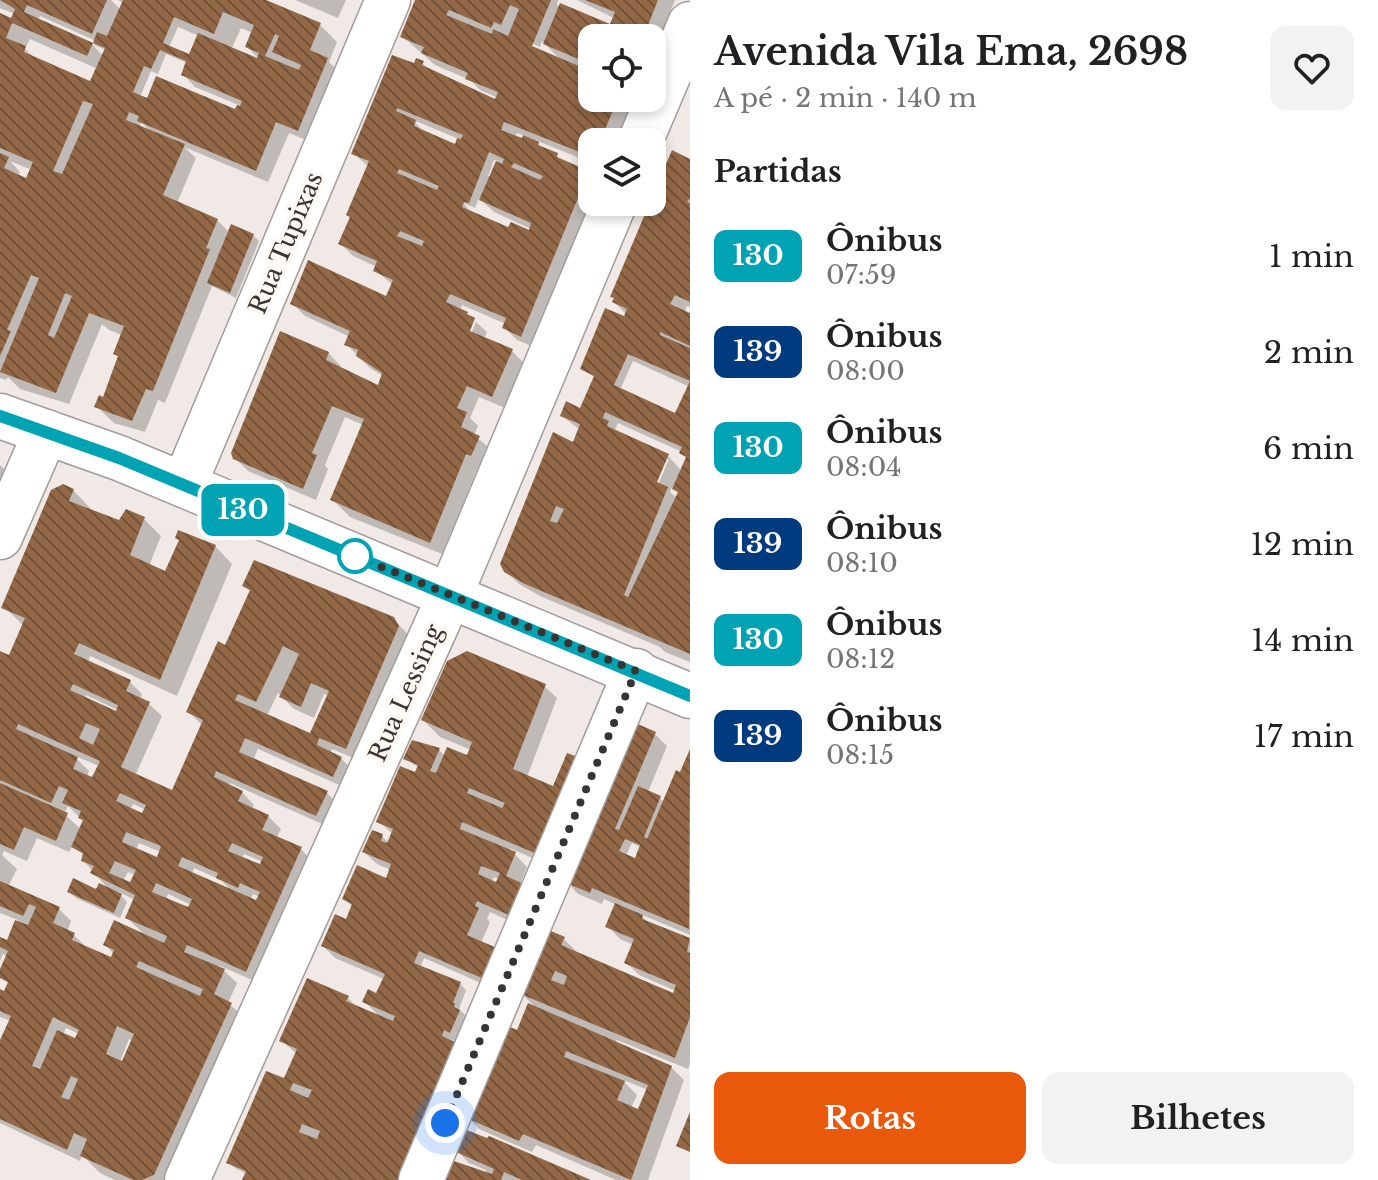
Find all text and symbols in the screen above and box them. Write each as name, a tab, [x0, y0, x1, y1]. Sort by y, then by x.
map controls	[578, 24, 666, 216]
button: locate	[578, 24, 666, 112]
button: heart	[1270, 26, 1354, 110]
text: Avenida Vila Ema, 2698	[714, 28, 1188, 75]
text: A pé · 2 min · 140 m	[714, 82, 977, 114]
button: layers	[578, 128, 666, 216]
text: Partidas	[714, 153, 842, 190]
street label: Rua Tupixas	[243, 167, 328, 318]
text: Ônibus	[826, 222, 942, 259]
text: 130	[732, 238, 784, 273]
text: 1 min	[1269, 238, 1354, 275]
text: 07:59	[826, 259, 897, 291]
text: Ônibus	[826, 318, 942, 355]
text: 139	[734, 334, 782, 369]
text: 2 min	[1264, 334, 1354, 371]
text: 08:00	[826, 355, 905, 387]
text: Ônibus	[826, 414, 942, 451]
text: 130	[732, 430, 784, 465]
text: 6 min	[1263, 430, 1354, 467]
text: 08:04	[826, 451, 902, 483]
line badge: 130	[197, 484, 289, 536]
text: 130	[217, 492, 269, 527]
text: Ônibus	[826, 510, 942, 547]
text: 139	[734, 526, 782, 561]
text: 12 min	[1250, 526, 1354, 563]
unlabelled marker	[338, 539, 372, 573]
text: 08:10	[826, 547, 898, 579]
text: Ônibus	[826, 606, 942, 643]
street label: Rua Lessing	[362, 619, 449, 766]
text: 130	[732, 622, 784, 657]
text: 14 min	[1251, 622, 1354, 659]
text: 08:12	[826, 643, 895, 675]
text: Ônibus	[826, 702, 942, 739]
text: 139	[734, 718, 782, 753]
text: 17 min	[1254, 718, 1354, 755]
text: 08:15	[826, 739, 894, 771]
button: Rotas	[714, 1072, 1026, 1164]
button: Bilhetes	[1042, 1072, 1354, 1164]
your location	[425, 1103, 465, 1143]

